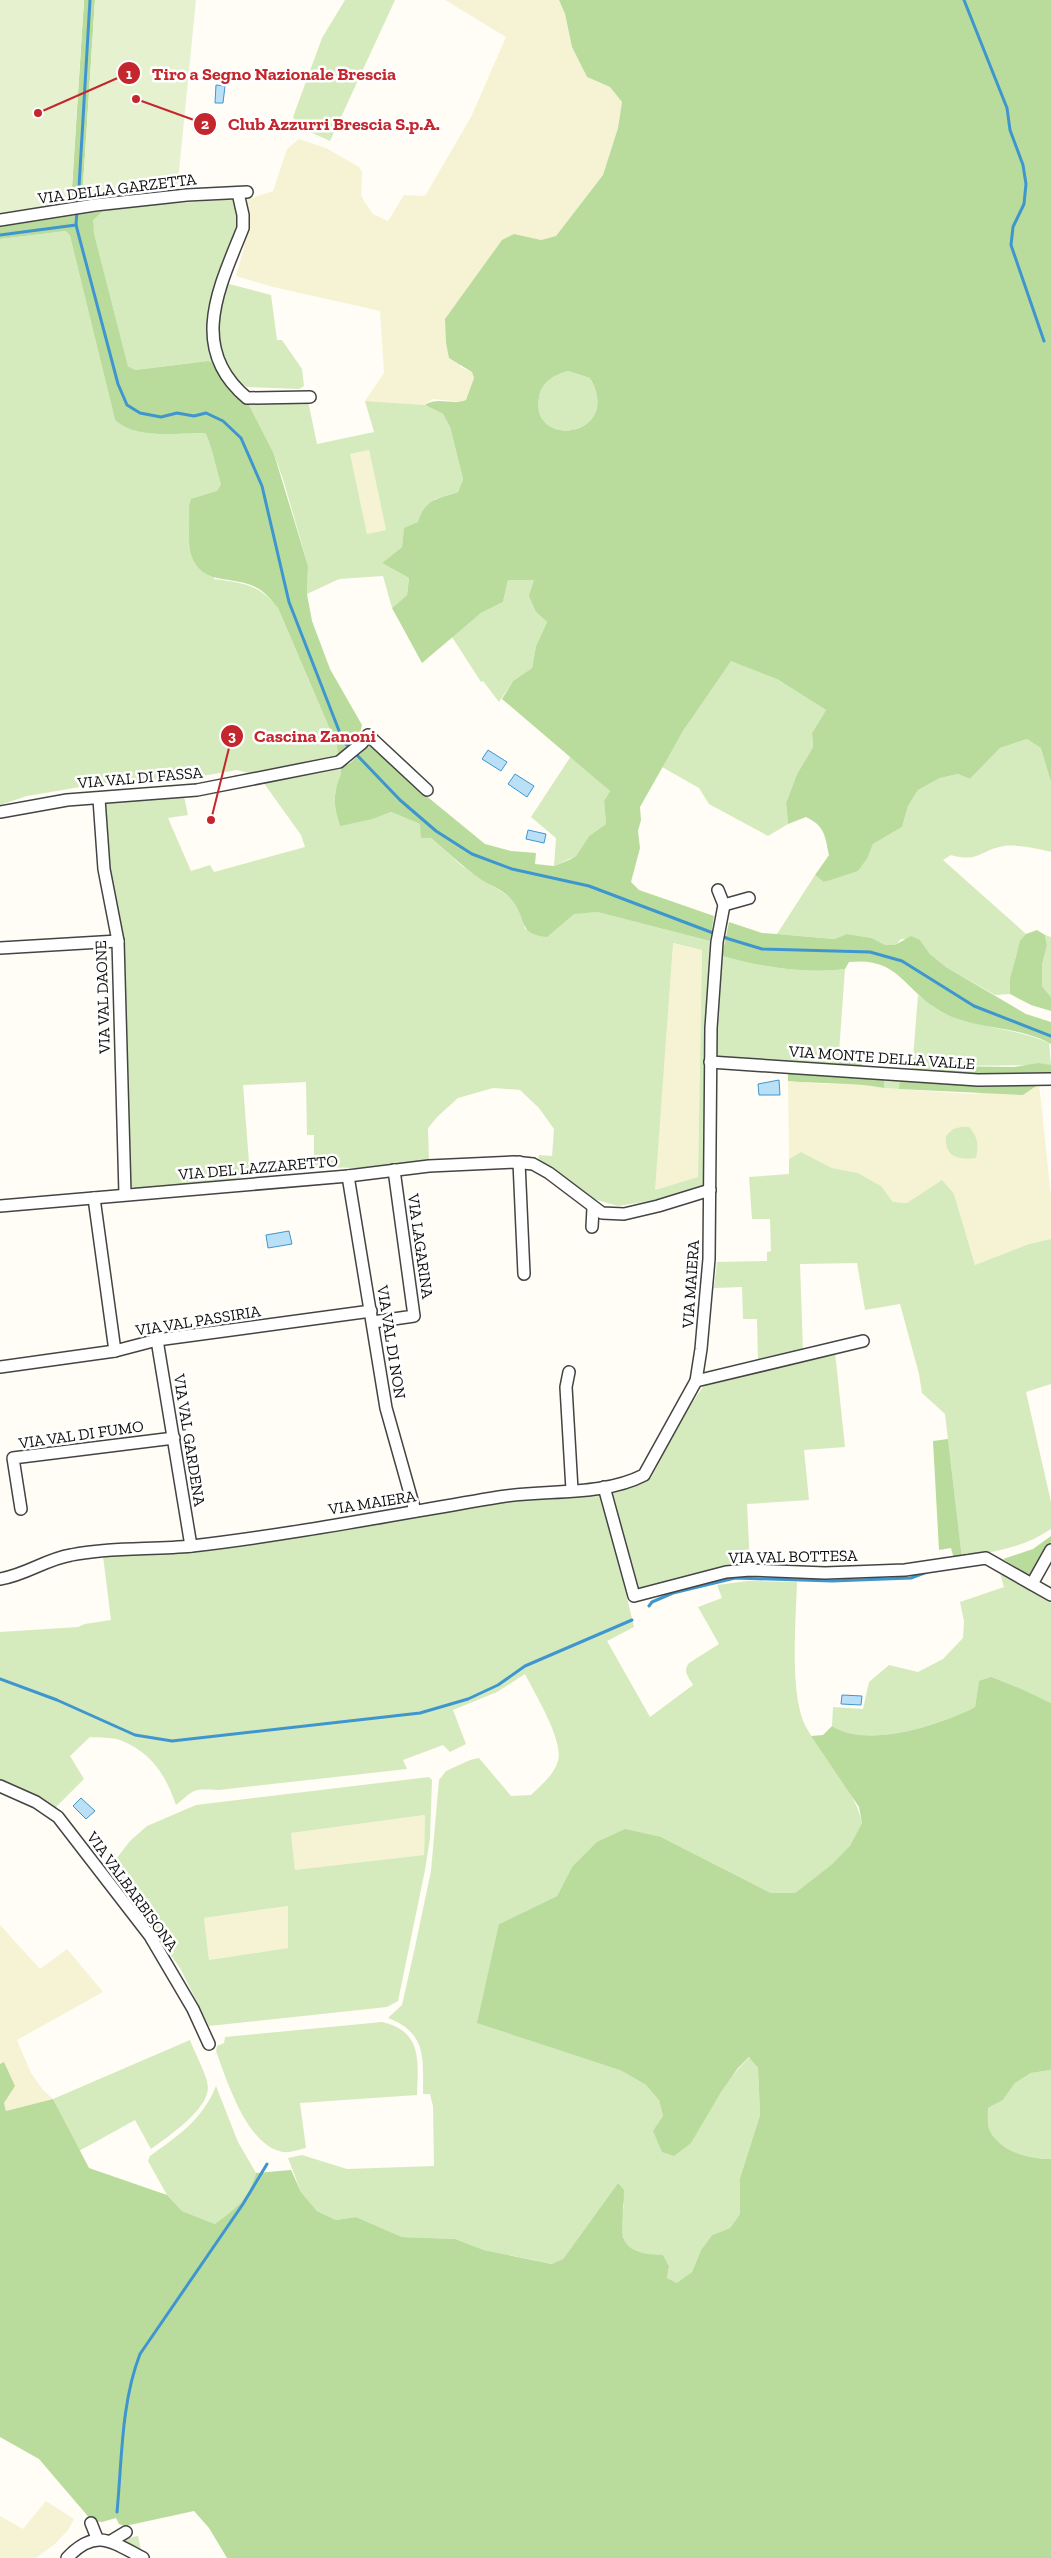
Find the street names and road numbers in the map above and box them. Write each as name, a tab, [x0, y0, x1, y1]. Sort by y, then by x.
street label: VIA DELLA GARZETTA	[36, 169, 198, 208]
street label: VIA VAL DI FASSA	[76, 763, 204, 793]
street label: VIA VAL DAONE	[91, 940, 114, 1055]
street label: VIA MONTE DELLA VALLE	[787, 1041, 976, 1073]
street label: VIA DEL LAZZARETTO	[176, 1151, 339, 1184]
street label: VIA LAGARINA	[404, 1191, 437, 1300]
street label: VIA MAIERA	[678, 1239, 703, 1330]
street label: VIA VAL DI NON	[373, 1283, 410, 1400]
street label: VIA VAL PASSIRIA	[133, 1301, 263, 1340]
street label: VIA VAL GARDENA	[170, 1372, 209, 1508]
street label: VIA VAL DI FUMO	[16, 1416, 145, 1453]
street label: VIA MAIERA	[326, 1486, 418, 1519]
street label: VIA VAL BOTTESA	[727, 1546, 858, 1567]
street label: VIA VALBARBISONA	[82, 1827, 183, 1955]

